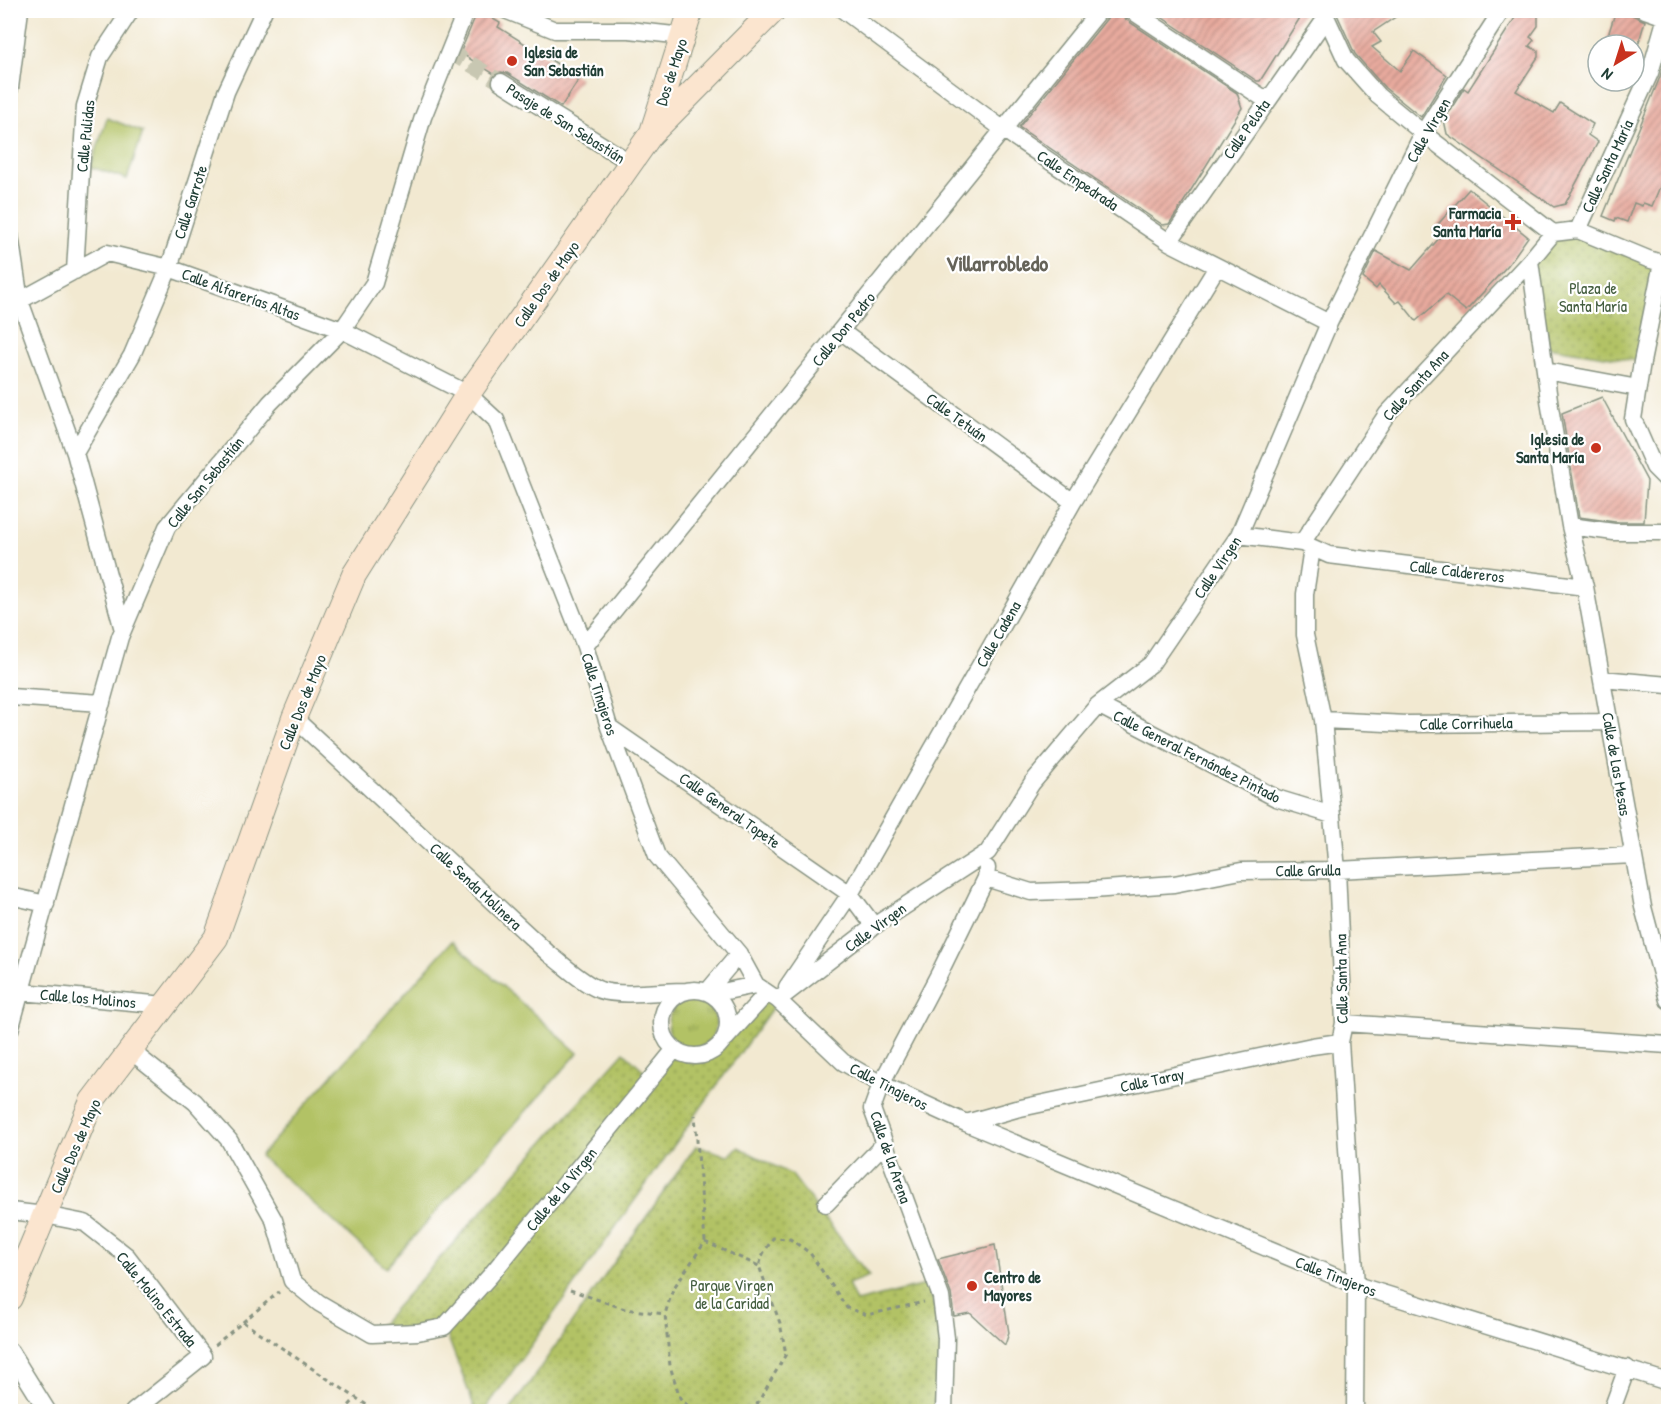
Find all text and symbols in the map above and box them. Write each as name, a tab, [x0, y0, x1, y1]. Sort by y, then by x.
north arrow	[1586, 33, 1646, 93]
street label: Dos de Mayo	[650, 35, 692, 108]
place label: Iglesia de San Sebastián	[524, 41, 604, 81]
marker: Iglesia de San Sebastián	[505, 54, 519, 68]
text: N	[1596, 63, 1617, 86]
street label: Pasaje de San Sebastián	[502, 78, 630, 168]
street label: Calle Virgen	[1401, 94, 1455, 166]
street label: Calle Pelota	[1217, 95, 1275, 163]
street label: Calle Pulidas	[70, 99, 100, 173]
street label: Calle Santa María	[1576, 116, 1638, 216]
street label: Calle Empedrada	[1033, 145, 1123, 215]
street label: Calle Garrote	[168, 162, 212, 242]
place label: Farmacia Santa María	[1433, 202, 1502, 242]
marker: Farmacia Santa María	[1506, 215, 1520, 229]
street label: Calle Dos de Mayo	[508, 236, 584, 332]
district label: Villarrobledo	[946, 248, 1048, 278]
street label: Calle Alfarerías Altas	[179, 262, 303, 326]
park label: Plaza de Santa María	[1559, 277, 1627, 317]
street label: Calle Don Pedro	[806, 287, 880, 371]
street label: Calle Santa Ana	[1377, 344, 1453, 426]
street label: Calle Tetuán	[922, 387, 992, 447]
place label: Iglesia de Santa María	[1516, 428, 1585, 468]
street label: Calle San Sebastián	[161, 432, 249, 532]
marker: Iglesia de Santa María	[1589, 441, 1603, 455]
street label: Calle Virgen	[1188, 531, 1246, 603]
street label: Calle Caldereros	[1408, 554, 1506, 588]
street label: Calle Cadena	[970, 597, 1026, 671]
street label: Calle Dos de Mayo	[273, 650, 331, 753]
street label: Calle Tinajeros	[576, 650, 624, 738]
street label: Calle General Fernández Pintado	[1109, 704, 1285, 808]
street label: Calle de Las Mesas	[1597, 710, 1637, 818]
street label: Calle Corrihuela	[1419, 711, 1513, 735]
street label: Calle General Topete	[675, 767, 786, 854]
street label: Calle Senda Molinera	[425, 837, 527, 935]
street label: Calle Grulla	[1275, 858, 1341, 882]
street label: Calle Virgen	[840, 897, 910, 957]
street label: Calle Santa Ana	[1329, 934, 1353, 1024]
street label: Calle los Molinos	[39, 983, 137, 1013]
street label: Calle Tinajeros	[846, 1057, 932, 1115]
street label: Calle Taray	[1118, 1062, 1186, 1098]
street label: Calle Dos de Mayo	[44, 1095, 106, 1197]
street label: Calle de la Arena	[865, 1108, 917, 1206]
street label: Calle de la Virgen	[520, 1142, 602, 1236]
street label: Calle Molino Estrada	[112, 1247, 202, 1351]
street label: Calle Tinajeros	[1292, 1250, 1380, 1302]
place label: Centro de Mayores	[984, 1266, 1041, 1307]
park label: Parque Virgen de la Caridad	[690, 1274, 774, 1314]
marker: Centro de Mayores	[965, 1279, 979, 1293]

